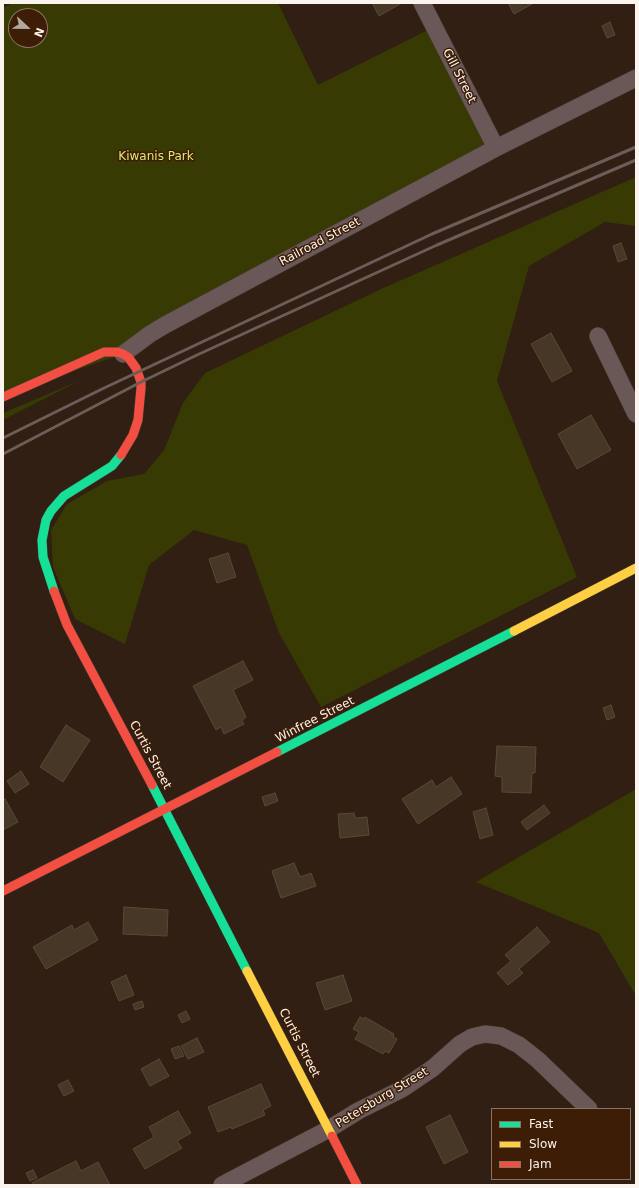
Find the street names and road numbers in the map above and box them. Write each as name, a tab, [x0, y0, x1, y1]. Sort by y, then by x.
street label: Gill Street	[439, 46, 479, 106]
street label: Railroad Street	[277, 215, 363, 269]
street label: Winfree Street	[273, 694, 357, 746]
street label: Curtis Street	[126, 718, 174, 792]
street label: Curtis Street	[275, 1006, 323, 1080]
street label: Petersburg Street	[333, 1065, 431, 1131]

